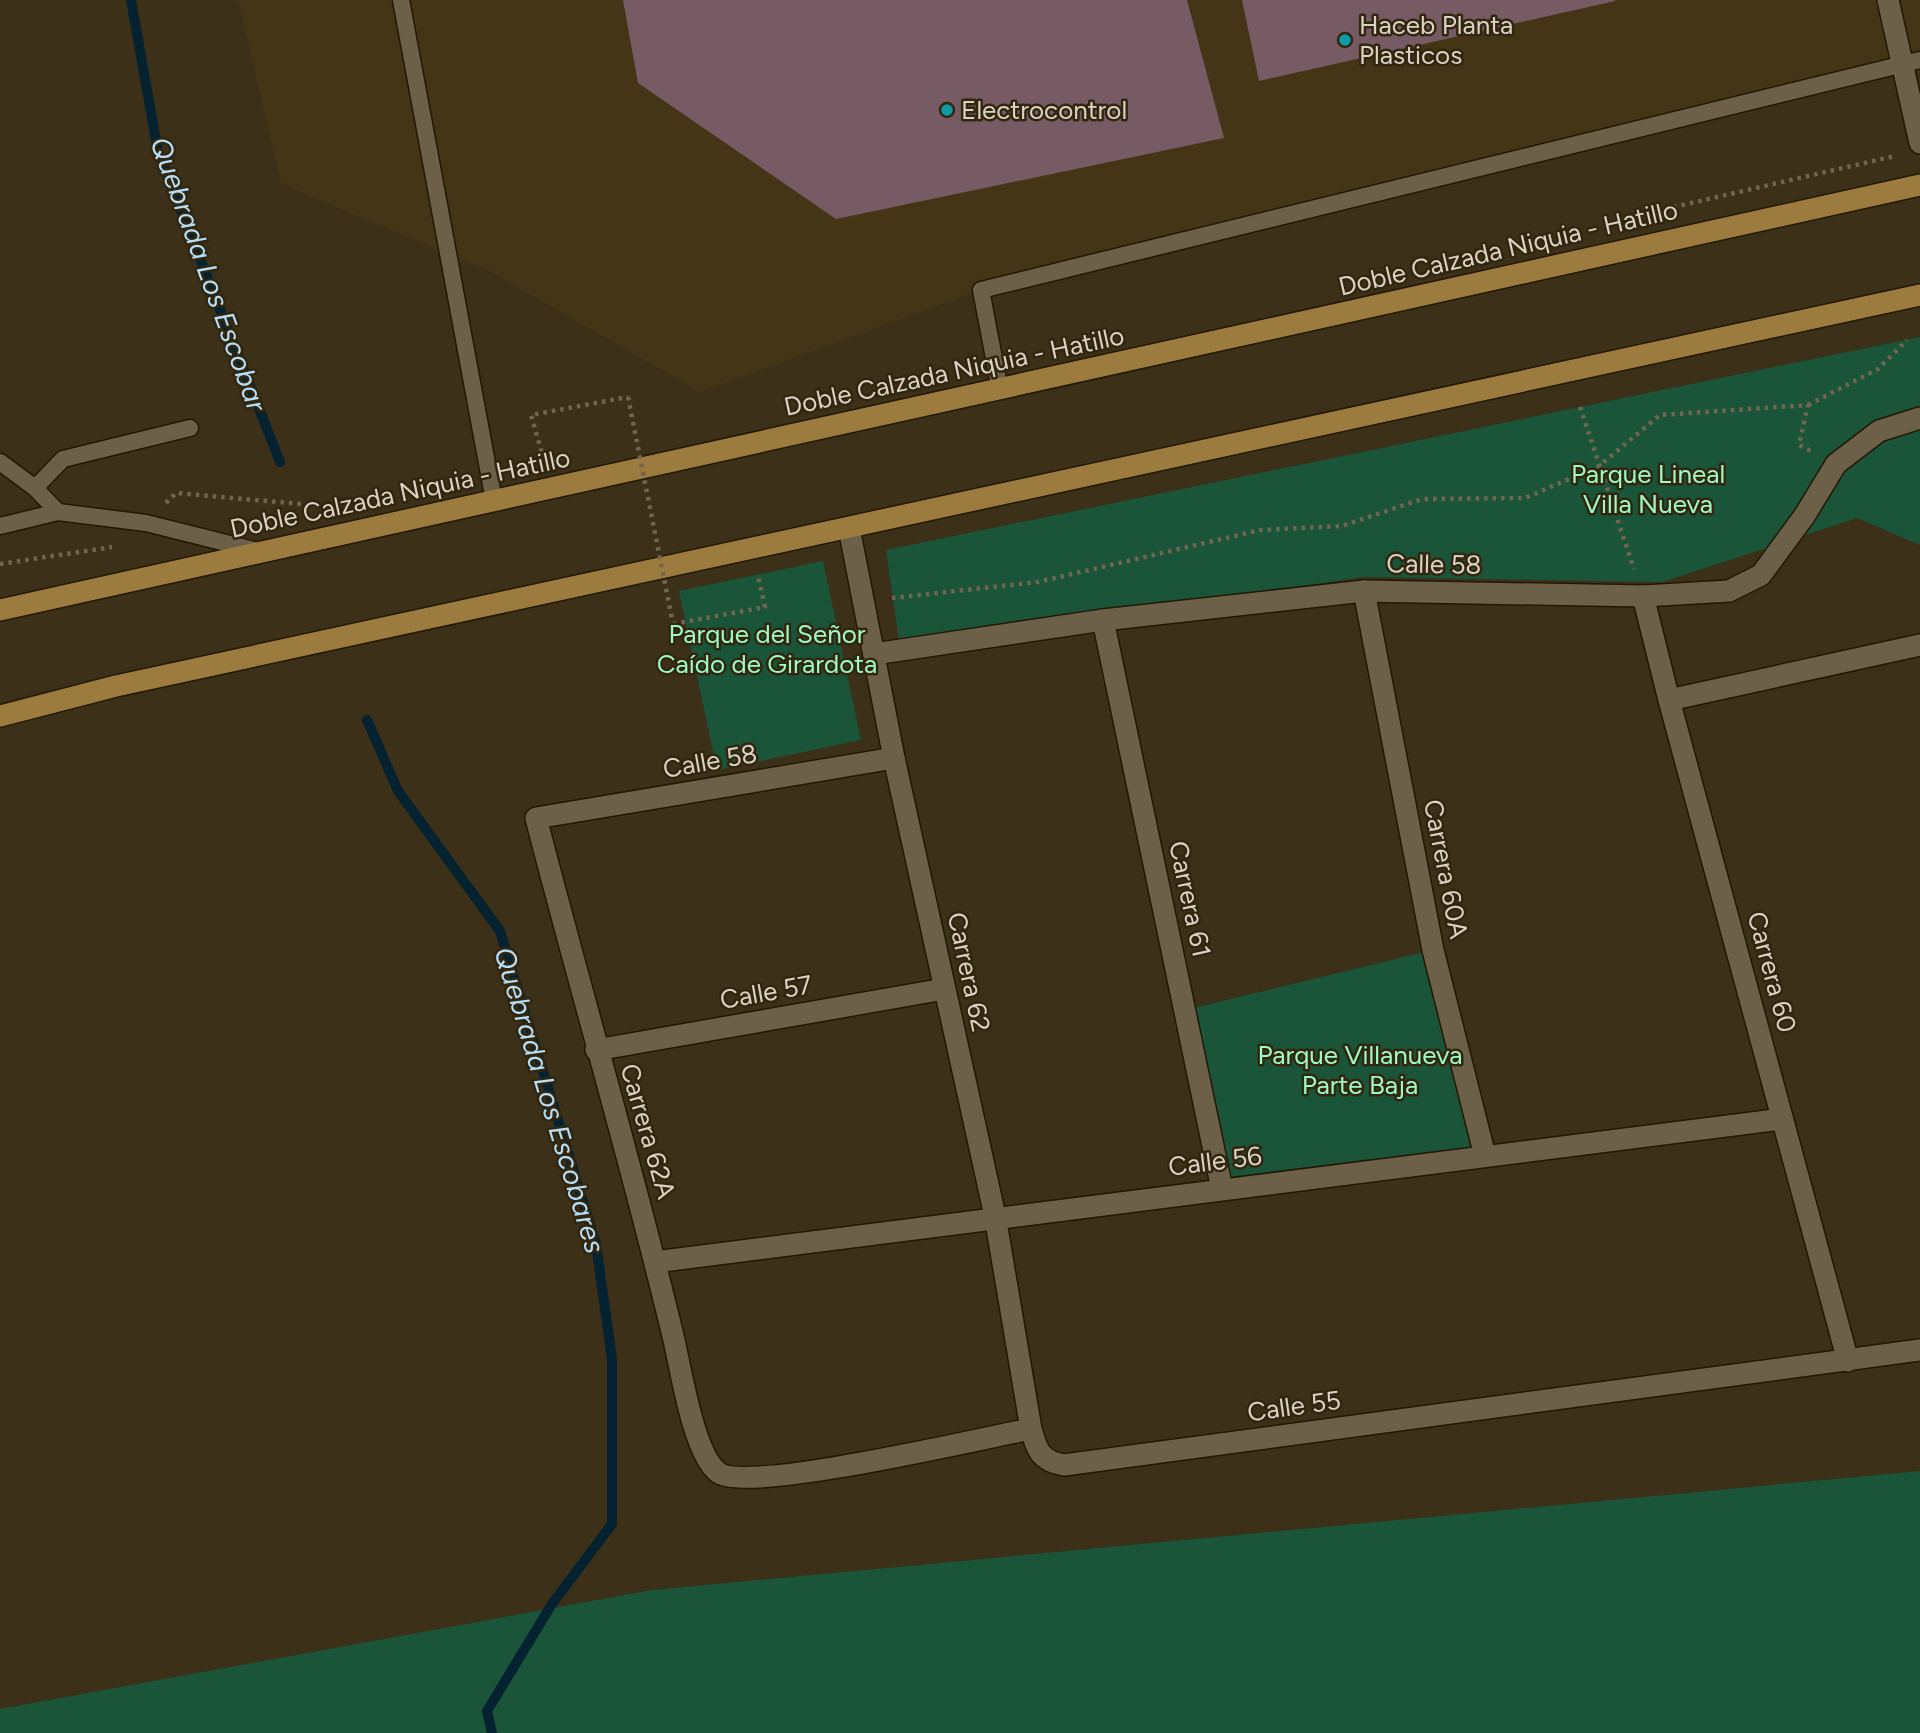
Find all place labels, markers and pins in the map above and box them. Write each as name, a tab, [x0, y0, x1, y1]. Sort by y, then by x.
place label: Haceb Planta Plasticos	[1359, 9, 1513, 71]
marker: Haceb Planta Plasticos	[1337, 32, 1353, 48]
place label: Electrocontrol	[961, 94, 1127, 126]
marker: Electrocontrol	[939, 102, 955, 118]

